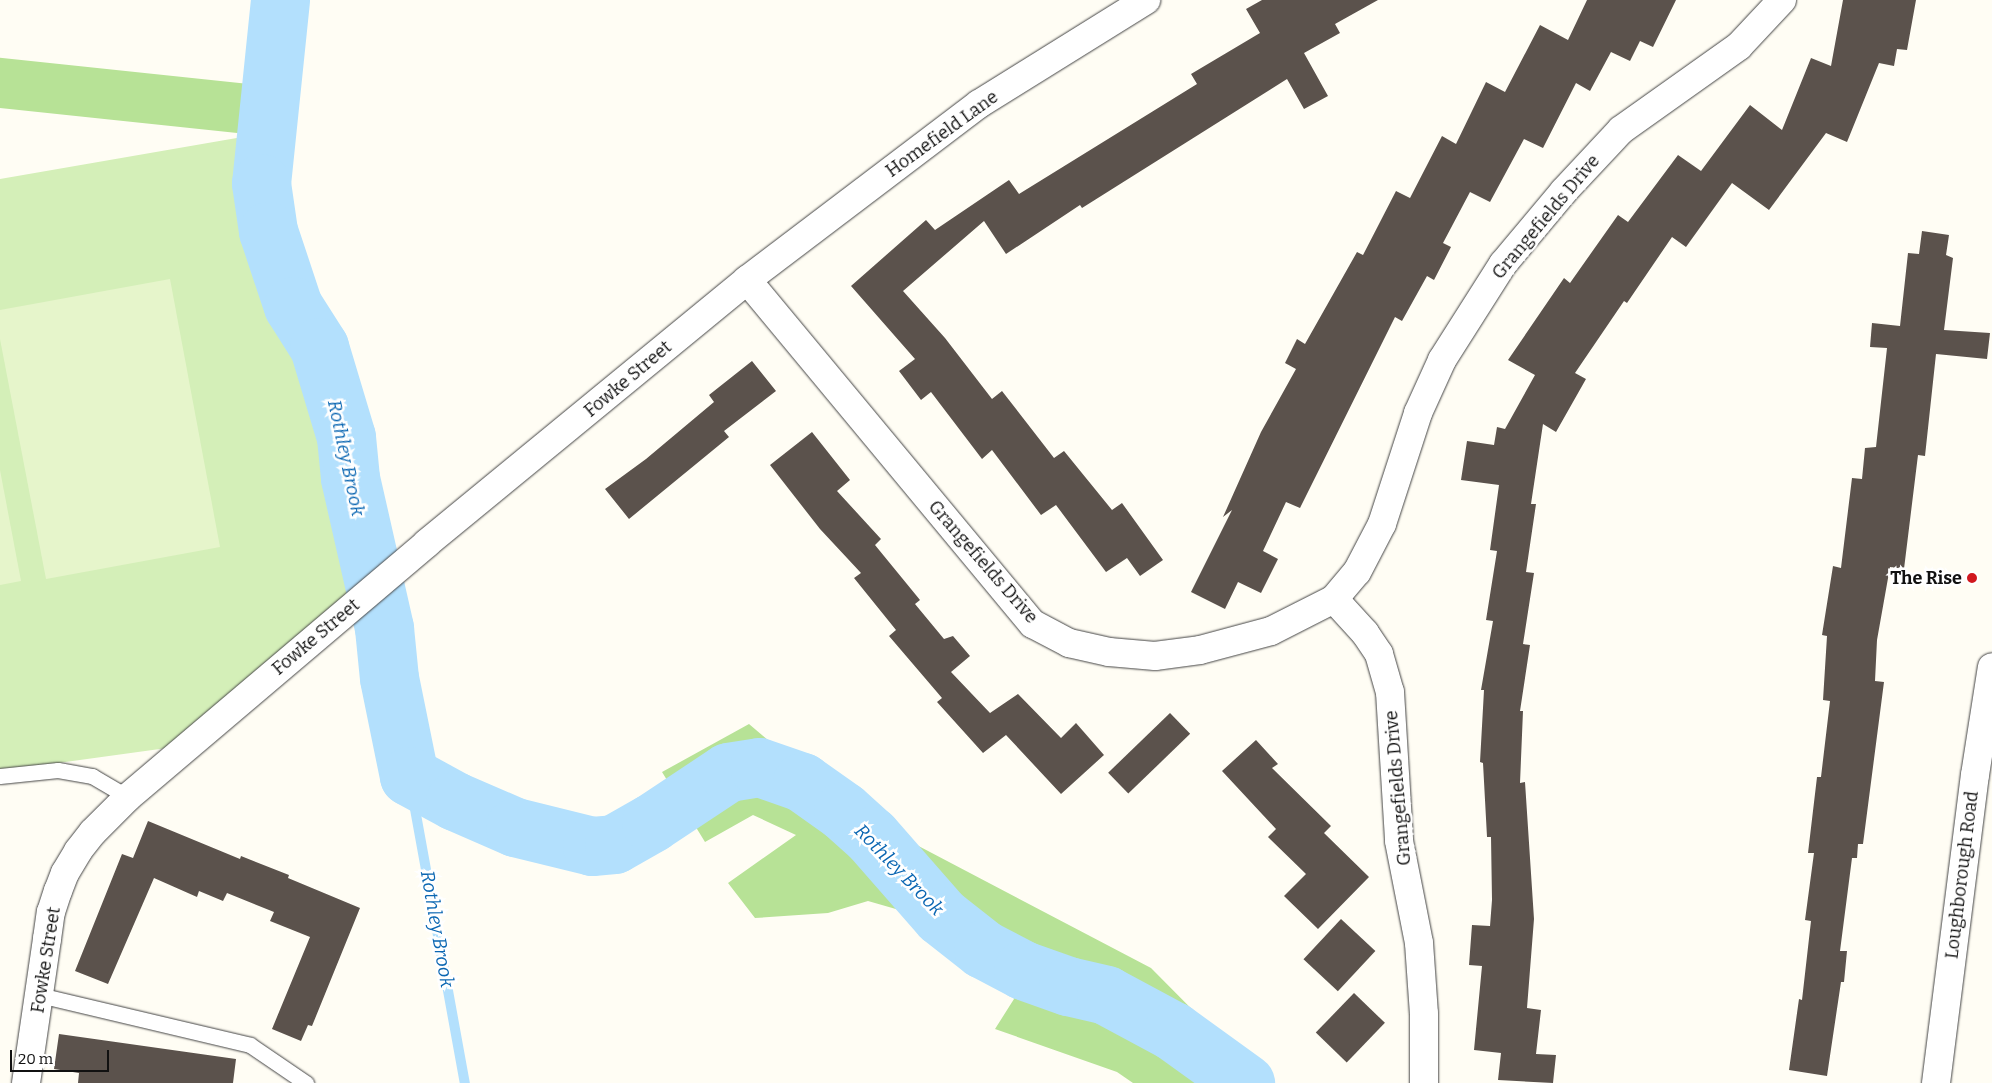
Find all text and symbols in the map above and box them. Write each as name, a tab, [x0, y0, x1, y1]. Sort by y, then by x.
street label: Homefield Lane	[882, 86, 1002, 182]
street label: Grangefields Drive	[1488, 150, 1604, 284]
street label: Fowke Street	[580, 336, 676, 422]
water label: Rothley Brook	[323, 398, 369, 518]
street label: Grangefields Drive	[924, 496, 1042, 628]
place label: The Rise	[1890, 567, 1962, 589]
marker: The Rise	[1966, 572, 1978, 584]
street label: Fowke Street	[268, 594, 364, 680]
street label: Grangefields Drive	[1380, 710, 1416, 866]
street label: Loughborough Road	[1941, 790, 1983, 960]
water label: Rothley Brook	[850, 820, 948, 920]
water label: Rothley Brook	[416, 869, 458, 989]
street label: Fowke Street	[27, 905, 65, 1015]
scale bar	[12, 1040, 111, 1072]
text: 20 m	[18, 1050, 53, 1068]

